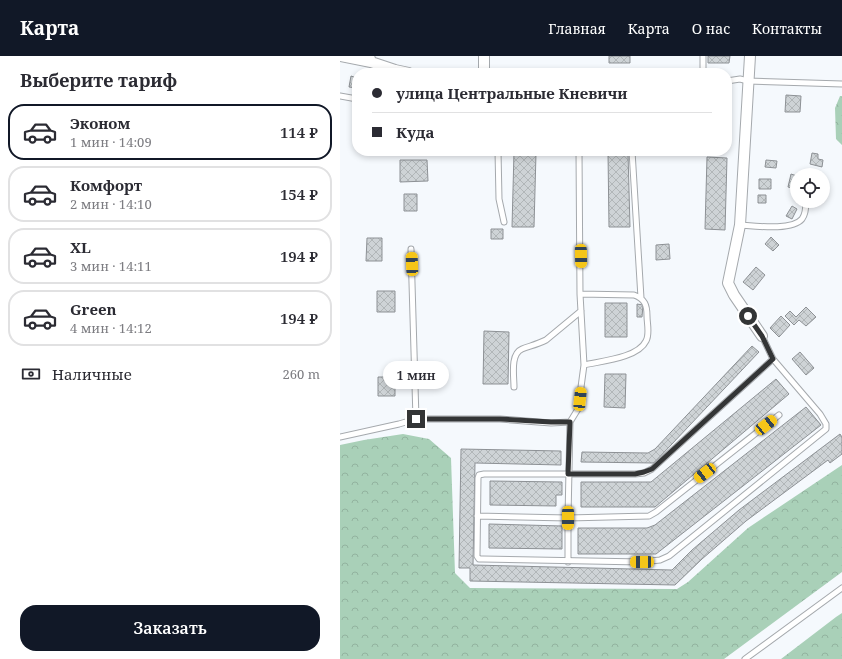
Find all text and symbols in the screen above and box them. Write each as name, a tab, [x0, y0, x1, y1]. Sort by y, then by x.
text: Карта	[20, 15, 79, 41]
text: Главная	[548, 19, 606, 38]
text: Карта	[628, 19, 670, 38]
text: О нас	[692, 19, 730, 38]
text: Контакты	[752, 19, 822, 38]
text: Выберите тариф	[20, 68, 177, 92]
text: улица Центральные Кневичи	[396, 83, 627, 103]
text: Эконом	[70, 113, 130, 133]
icon: car	[22, 114, 58, 150]
text: 114 ₽	[280, 122, 318, 142]
text: Куда	[396, 122, 434, 142]
text: 1 мин · 14:09	[70, 133, 152, 151]
map controls	[790, 168, 830, 208]
button: locate	[790, 168, 830, 208]
text: Комфорт	[70, 175, 142, 195]
icon: car	[22, 176, 58, 212]
text: 154 ₽	[280, 184, 318, 204]
text: 2 мин · 14:10	[70, 195, 152, 213]
text: XL	[70, 237, 91, 257]
icon: car	[22, 238, 58, 274]
car	[575, 244, 587, 268]
text: 194 ₽	[280, 246, 318, 266]
car	[406, 252, 418, 276]
text: 3 мин · 14:11	[70, 257, 152, 275]
text: Green	[70, 299, 117, 319]
icon: car	[22, 300, 58, 336]
route start	[739, 307, 757, 325]
text: 194 ₽	[280, 308, 318, 328]
text: 4 мин · 14:12	[70, 319, 152, 337]
callout: 1 мин	[383, 361, 449, 389]
icon: cash	[20, 363, 42, 385]
text: Наличные	[52, 364, 132, 384]
text: 260 m	[283, 365, 320, 383]
text: 1 мин	[396, 366, 436, 384]
car	[573, 386, 587, 412]
route end	[407, 410, 425, 428]
car	[753, 413, 779, 437]
car	[692, 461, 718, 485]
car	[562, 506, 574, 530]
car	[630, 556, 654, 568]
button: Заказать	[20, 605, 320, 651]

